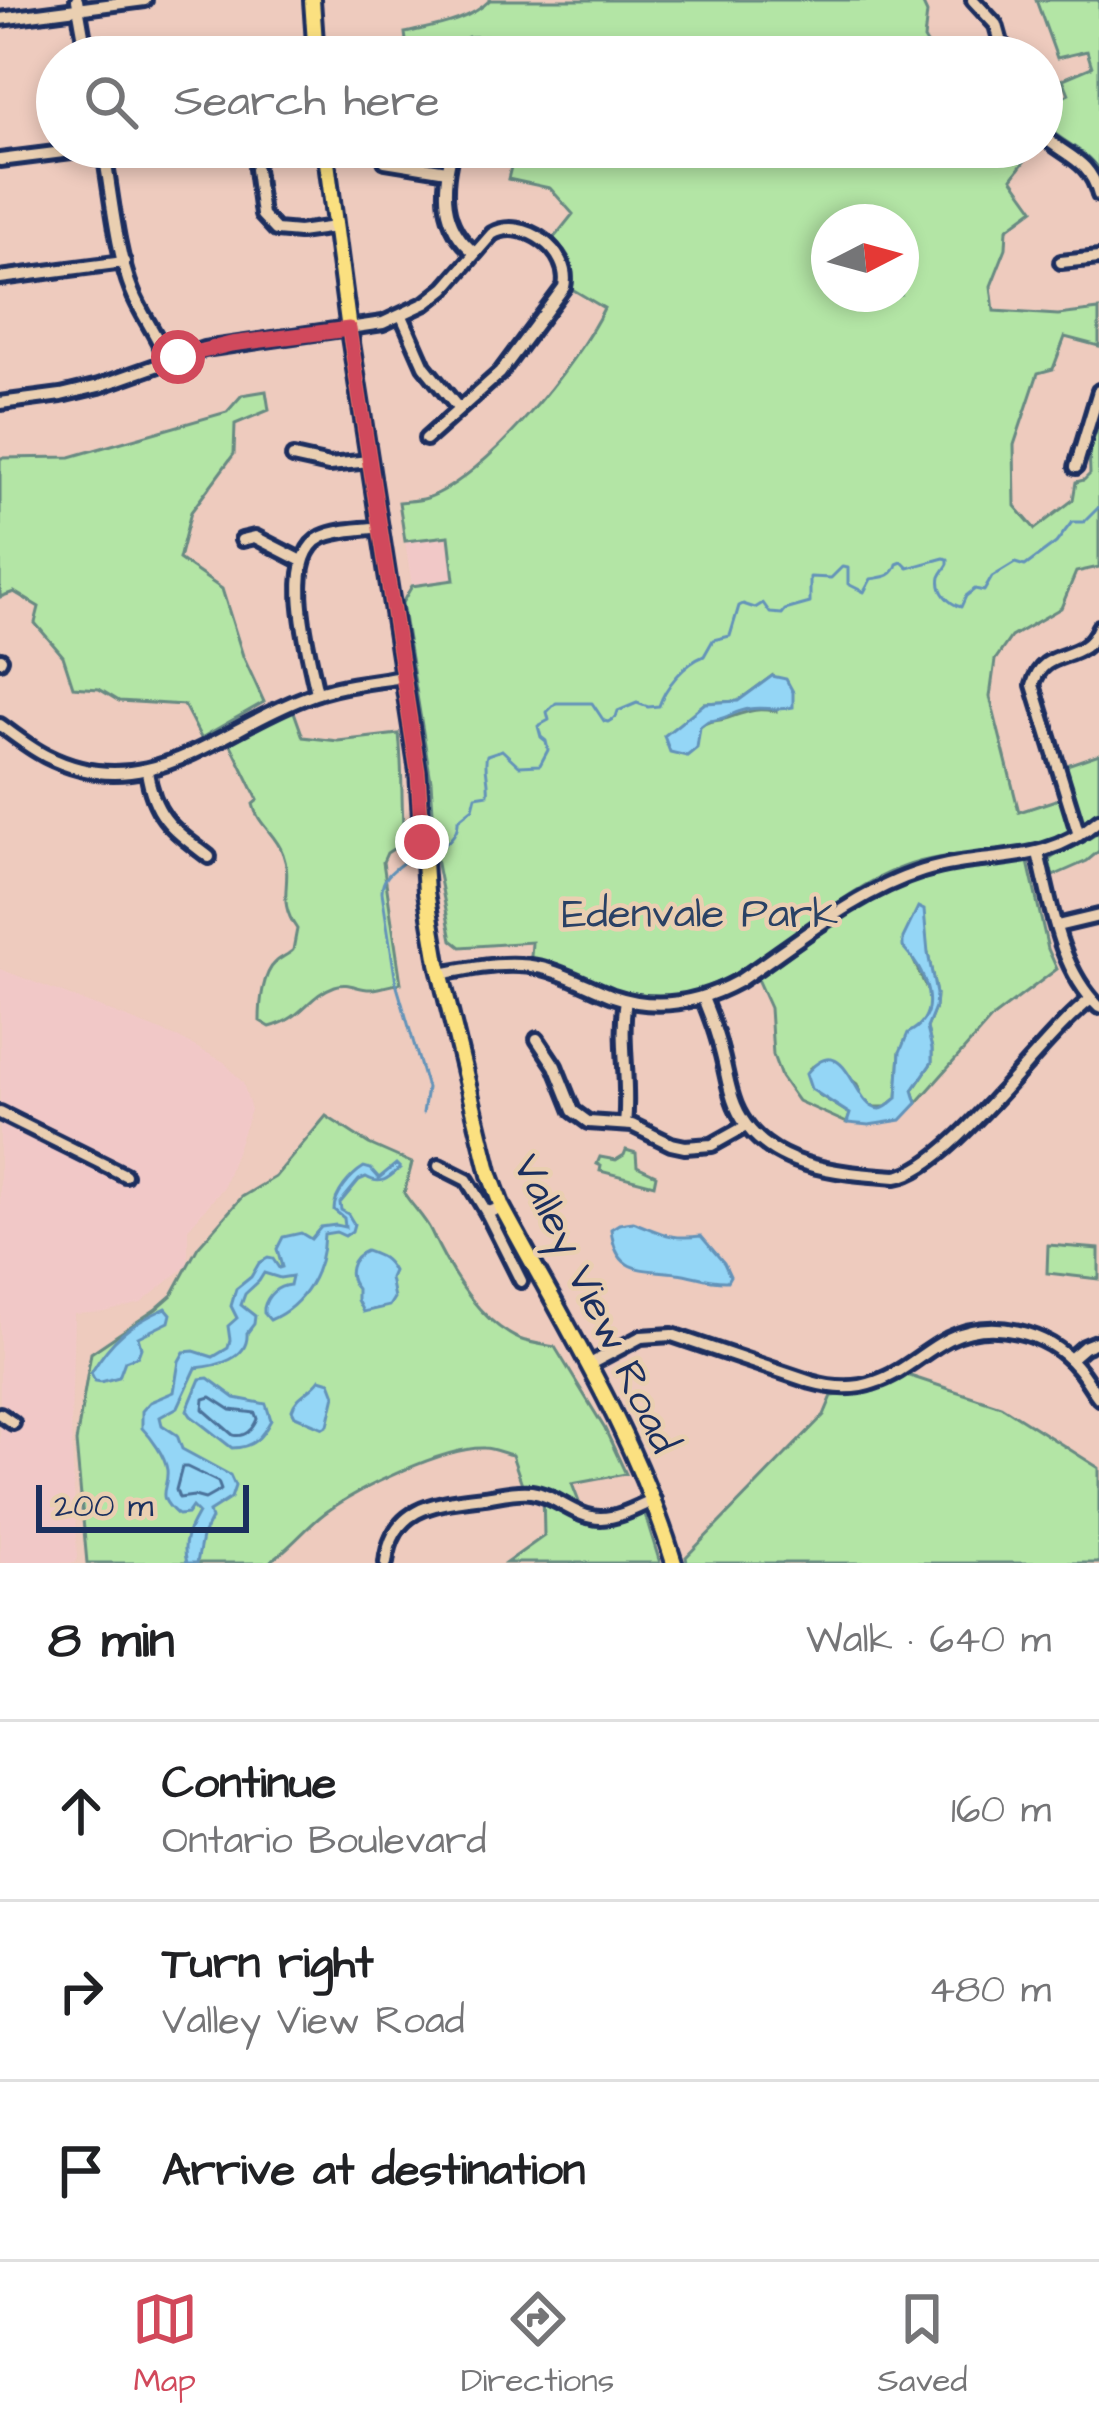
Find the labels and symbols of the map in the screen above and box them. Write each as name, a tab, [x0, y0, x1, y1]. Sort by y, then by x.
north arrow	[811, 204, 919, 312]
route start	[151, 330, 205, 384]
route end	[395, 815, 449, 869]
park label: Edenvale Park	[562, 886, 838, 944]
street label: Valley View Road	[497, 1145, 693, 1464]
scale bar	[36, 1479, 249, 1532]

